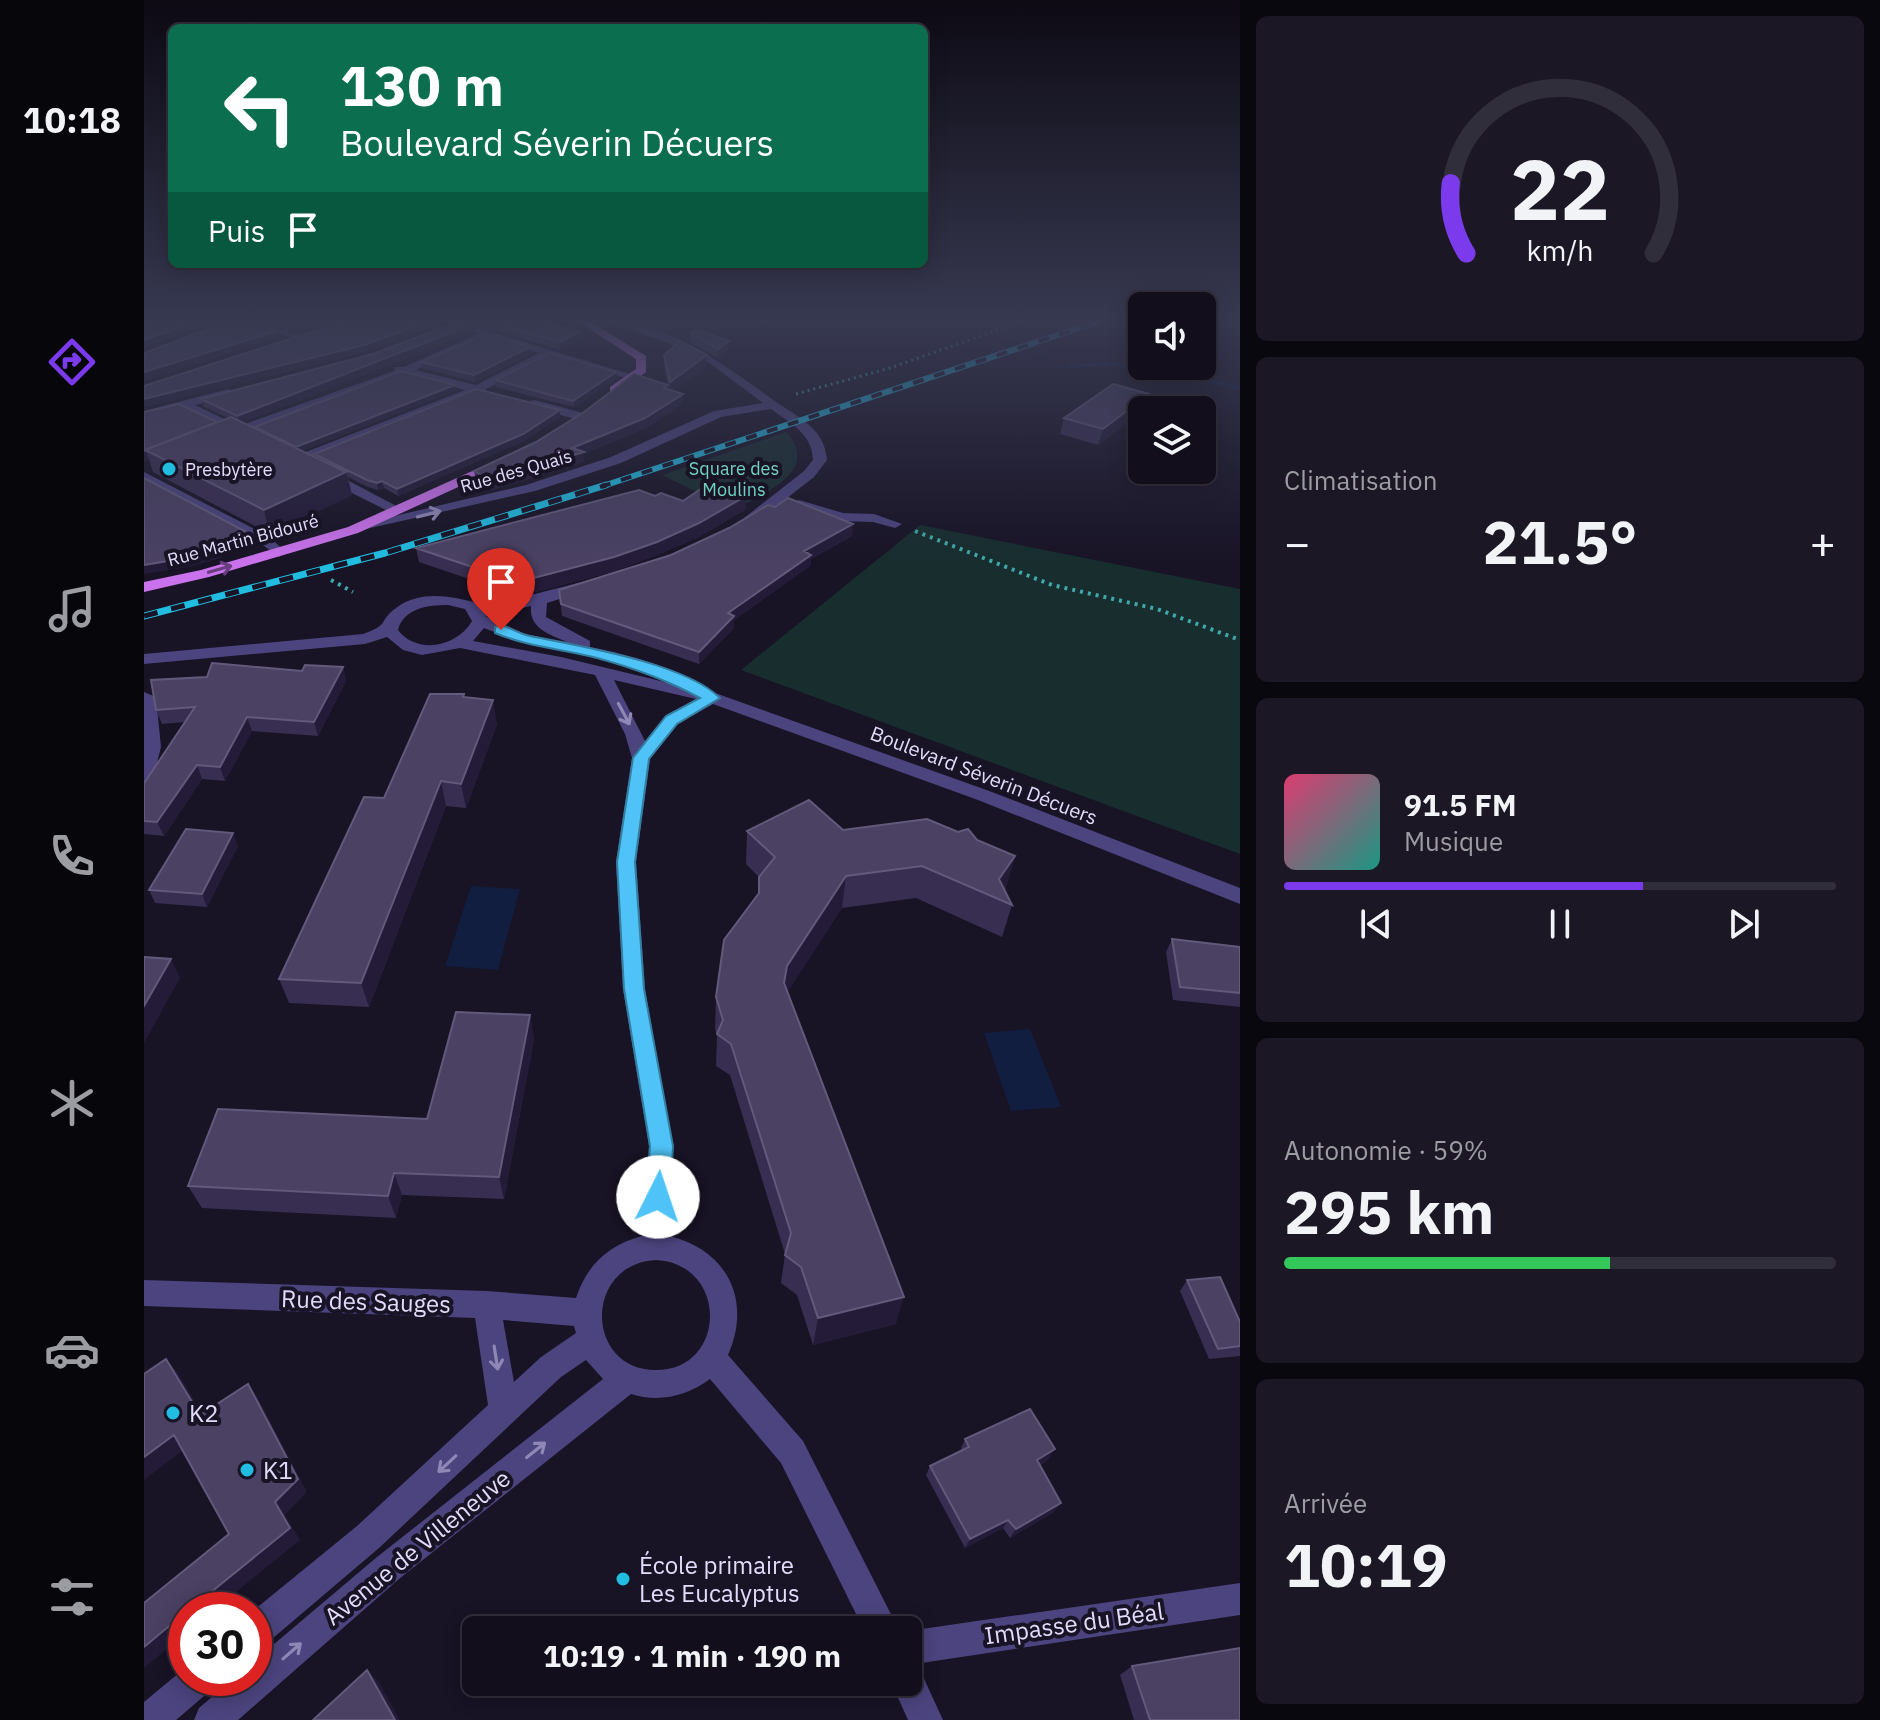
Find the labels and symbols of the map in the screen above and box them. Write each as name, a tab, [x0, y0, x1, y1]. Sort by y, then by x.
street label: Rue des Quais	[458, 444, 574, 498]
park label: Square des Moulins	[689, 457, 779, 501]
place label: Presbytère	[185, 458, 273, 481]
marker: Presbytère	[160, 460, 178, 478]
one-way arrow	[416, 505, 442, 520]
street label: Rue Martin Bidouré	[165, 509, 321, 571]
pin	[467, 548, 535, 630]
one-way arrow	[206, 561, 232, 576]
one-way arrow	[617, 702, 632, 726]
street label: Boulevard Séverin Décuers	[867, 719, 1101, 831]
position arrow	[616, 1155, 700, 1239]
street label: Rue des Sauges	[280, 1282, 452, 1320]
one-way arrow	[489, 1345, 504, 1370]
place label: K2	[189, 1397, 219, 1429]
marker: K2	[164, 1404, 182, 1422]
one-way arrow	[525, 1442, 546, 1459]
place label: K1	[263, 1454, 293, 1486]
one-way arrow	[437, 1454, 457, 1472]
marker: K1	[238, 1461, 256, 1479]
street label: Avenue de Villeneuve	[317, 1462, 517, 1632]
place label: École primaire Les Eucalyptus	[639, 1549, 800, 1609]
marker: École primaire Les Eucalyptus	[614, 1570, 632, 1588]
speed limit sign: 30	[168, 1592, 272, 1696]
street label: Impasse du Béal	[982, 1595, 1166, 1651]
one-way arrow	[281, 1642, 301, 1660]

